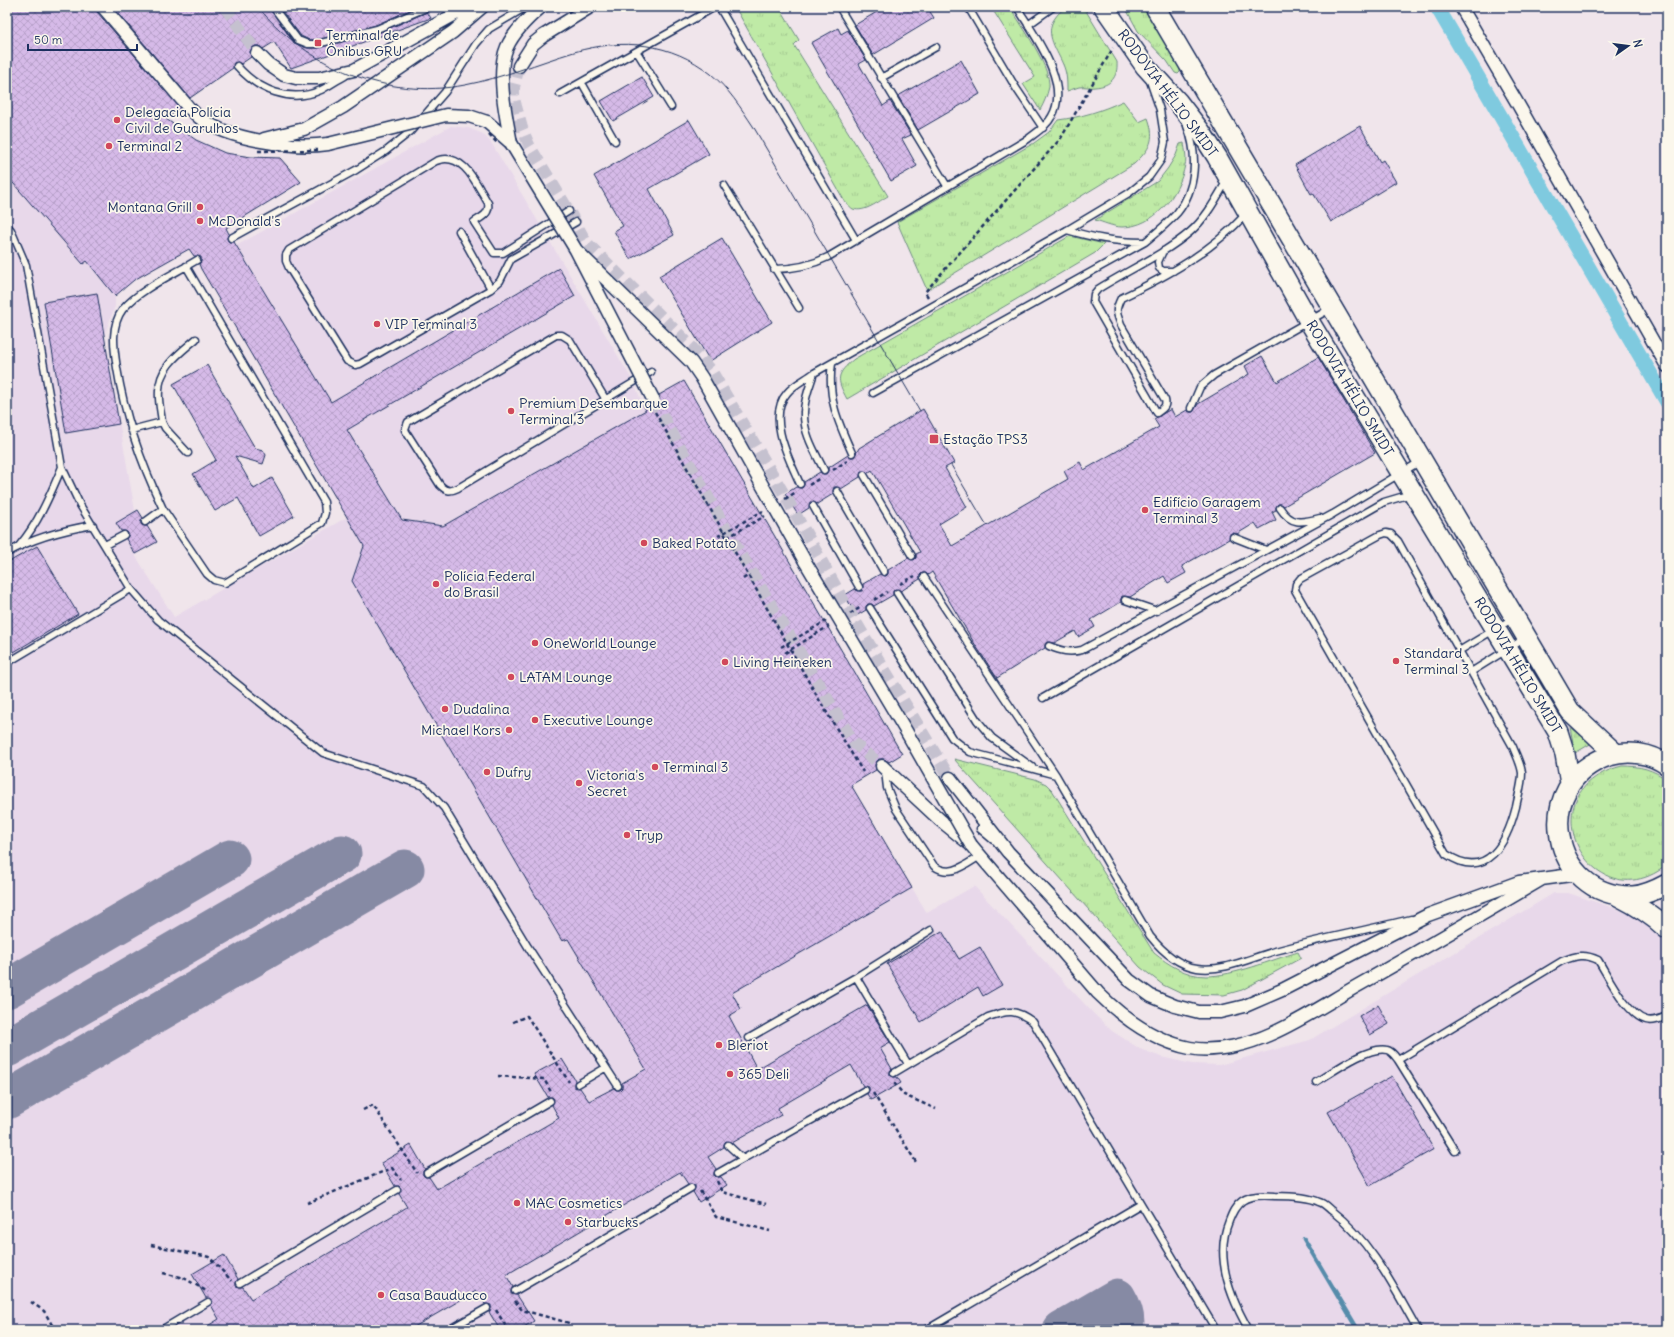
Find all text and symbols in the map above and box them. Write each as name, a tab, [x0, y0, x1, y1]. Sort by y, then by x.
scale bar	[28, 26, 137, 52]
place label: Terminal de Ônibus GRU	[326, 26, 402, 60]
street label: RODOVIA HÉLIO SMIDT	[1114, 26, 1222, 160]
north arrow	[1608, 26, 1648, 66]
text: 50 m	[34, 32, 63, 47]
marker: Terminal de Ônibus GRU	[313, 38, 323, 48]
text: N	[1630, 38, 1645, 49]
place label: Delegacia Polícia Civil de Guarulhos	[125, 103, 238, 137]
marker: Delegacia Polícia Civil de Guarulhos	[112, 115, 122, 125]
place label: Terminal 2	[117, 137, 183, 155]
marker: Terminal 2	[104, 141, 114, 151]
place label: Montana Grill	[108, 198, 192, 216]
marker: Montana Grill	[195, 202, 205, 212]
place label: McDonald's	[208, 212, 281, 230]
marker: McDonald's	[195, 216, 205, 226]
place label: VIP Terminal 3	[385, 315, 477, 333]
street label: RODOVIA HÉLIO SMIDT	[1302, 317, 1398, 459]
marker: VIP Terminal 3	[372, 319, 382, 329]
place label: Premium Desembarque Terminal 3	[519, 394, 668, 428]
marker: Premium Desembarque Terminal 3	[506, 406, 516, 416]
place label: Estação TPS3	[943, 430, 1028, 448]
marker: Estação TPS3	[928, 433, 940, 445]
place label: Edifício Garagem Terminal 3	[1153, 493, 1261, 527]
marker: Edifício Garagem Terminal 3	[1140, 505, 1150, 515]
place label: Baked Potato	[652, 534, 737, 552]
marker: Baked Potato	[639, 538, 649, 548]
place label: Polícia Federal do Brasil	[444, 567, 535, 601]
marker: Polícia Federal do Brasil	[431, 579, 441, 589]
street label: RODOVIA HÉLIO SMIDT	[1470, 594, 1566, 736]
place label: OneWorld Lounge	[543, 634, 656, 652]
marker: OneWorld Lounge	[530, 638, 540, 648]
place label: Standard Terminal 3	[1404, 644, 1470, 678]
place label: Living Heineken	[733, 653, 832, 671]
marker: Standard Terminal 3	[1391, 656, 1401, 666]
marker: Living Heineken	[720, 657, 730, 667]
place label: LATAM Lounge	[519, 668, 612, 686]
marker: LATAM Lounge	[506, 672, 516, 682]
place label: Dudalina	[453, 700, 510, 718]
marker: Dudalina	[440, 704, 450, 714]
place label: Executive Lounge	[543, 711, 653, 729]
marker: Executive Lounge	[530, 715, 540, 725]
place label: Michael Kors	[421, 721, 501, 739]
marker: Michael Kors	[504, 725, 514, 735]
place label: Terminal 3	[663, 758, 729, 776]
marker: Terminal 3	[650, 762, 660, 772]
place label: Dufry	[495, 763, 531, 781]
place label: Victoria's Secret	[587, 766, 644, 800]
marker: Dufry	[482, 767, 492, 777]
marker: Victoria's Secret	[574, 778, 584, 788]
place label: Tryp	[635, 826, 663, 844]
marker: Tryp	[622, 830, 632, 840]
place label: Bleriot	[727, 1036, 768, 1054]
marker: Bleriot	[714, 1040, 724, 1050]
place label: 365 Deli	[738, 1065, 789, 1083]
marker: 365 Deli	[725, 1069, 735, 1079]
place label: MAC Cosmetics	[525, 1194, 622, 1212]
marker: MAC Cosmetics	[512, 1198, 522, 1208]
place label: Starbucks	[576, 1213, 638, 1231]
marker: Starbucks	[563, 1217, 573, 1227]
place label: Casa Bauducco	[389, 1286, 487, 1304]
marker: Casa Bauducco	[376, 1290, 386, 1300]

